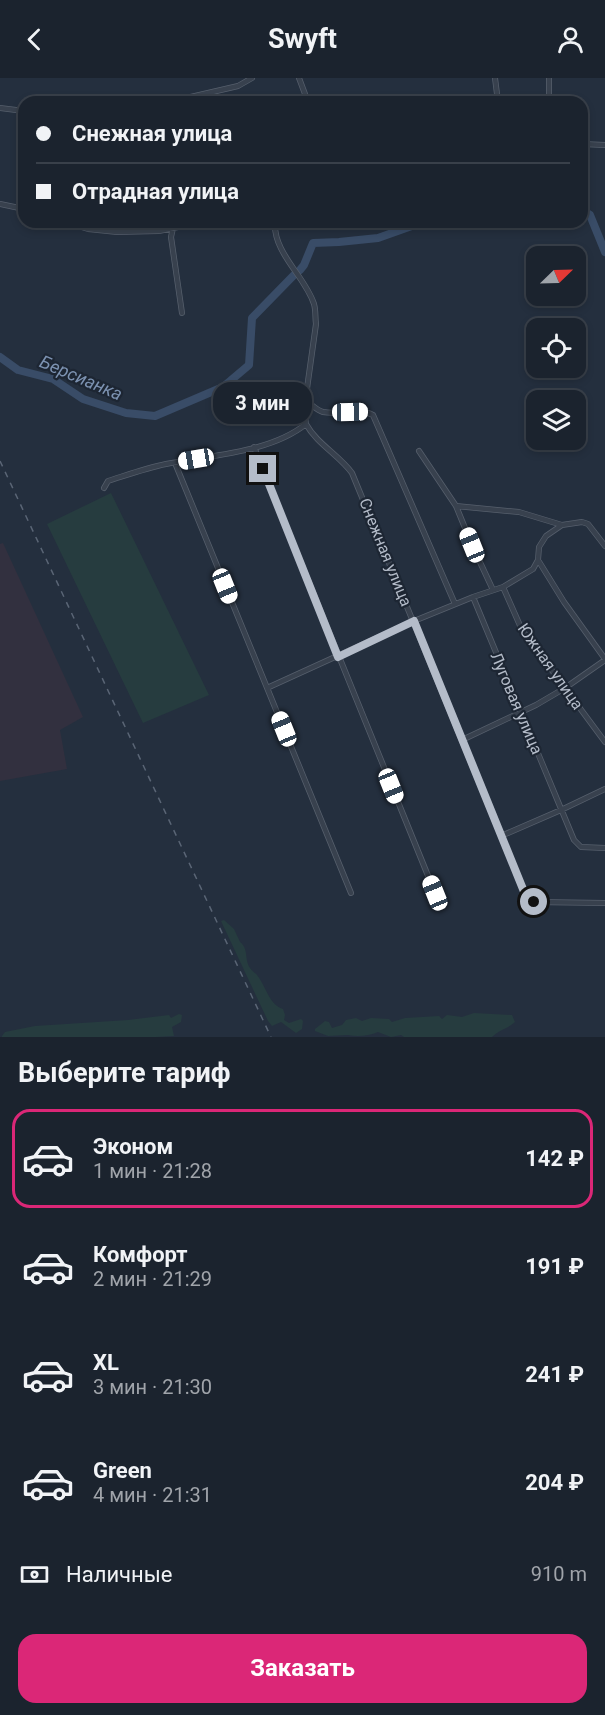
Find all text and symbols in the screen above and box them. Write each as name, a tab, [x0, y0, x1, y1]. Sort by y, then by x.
icon: back	[18, 23, 51, 56]
text: Swyft	[268, 23, 337, 55]
icon: person	[554, 23, 587, 56]
text: Снежная улица	[72, 121, 232, 146]
text: Отрадная улица	[72, 179, 239, 204]
north arrow	[526, 246, 586, 306]
map controls	[526, 246, 586, 450]
button: locate	[526, 318, 586, 378]
water label: Берсианка	[37, 351, 126, 404]
callout: 3 мин	[214, 382, 312, 424]
button: layers	[526, 390, 586, 450]
text: 3 мин	[235, 391, 290, 415]
car	[332, 403, 368, 421]
car	[177, 447, 215, 471]
route end	[249, 455, 276, 482]
street label: Снежная улица	[355, 495, 416, 609]
car	[457, 525, 487, 565]
car	[210, 566, 240, 606]
street label: Южная улица	[514, 619, 587, 713]
street label: Луговая улица	[486, 649, 547, 757]
car	[269, 709, 299, 749]
car	[376, 766, 406, 806]
car	[420, 873, 450, 913]
route start	[520, 888, 547, 915]
text: Выберите тариф	[18, 1057, 230, 1089]
icon: car	[21, 1132, 75, 1186]
text: Эконом	[93, 1134, 173, 1159]
text: 142 ₽	[525, 1146, 584, 1171]
text: 1 мин · 21:28	[93, 1159, 212, 1183]
icon: car	[21, 1240, 75, 1294]
text: Комфорт	[93, 1242, 188, 1267]
text: 191 ₽	[525, 1254, 584, 1279]
text: 2 мин · 21:29	[93, 1267, 212, 1291]
icon: car	[21, 1348, 75, 1402]
text: XL	[93, 1350, 119, 1375]
text: 241 ₽	[525, 1362, 584, 1387]
text: 3 мин · 21:30	[93, 1375, 212, 1399]
icon: car	[21, 1456, 75, 1510]
text: Green	[93, 1458, 152, 1483]
text: 204 ₽	[525, 1470, 584, 1495]
text: 4 мин · 21:31	[93, 1483, 212, 1507]
icon: cash	[18, 1558, 51, 1591]
text: Наличные	[66, 1562, 172, 1587]
text: 910 m	[531, 1562, 587, 1586]
button: Заказать	[18, 1634, 587, 1703]

